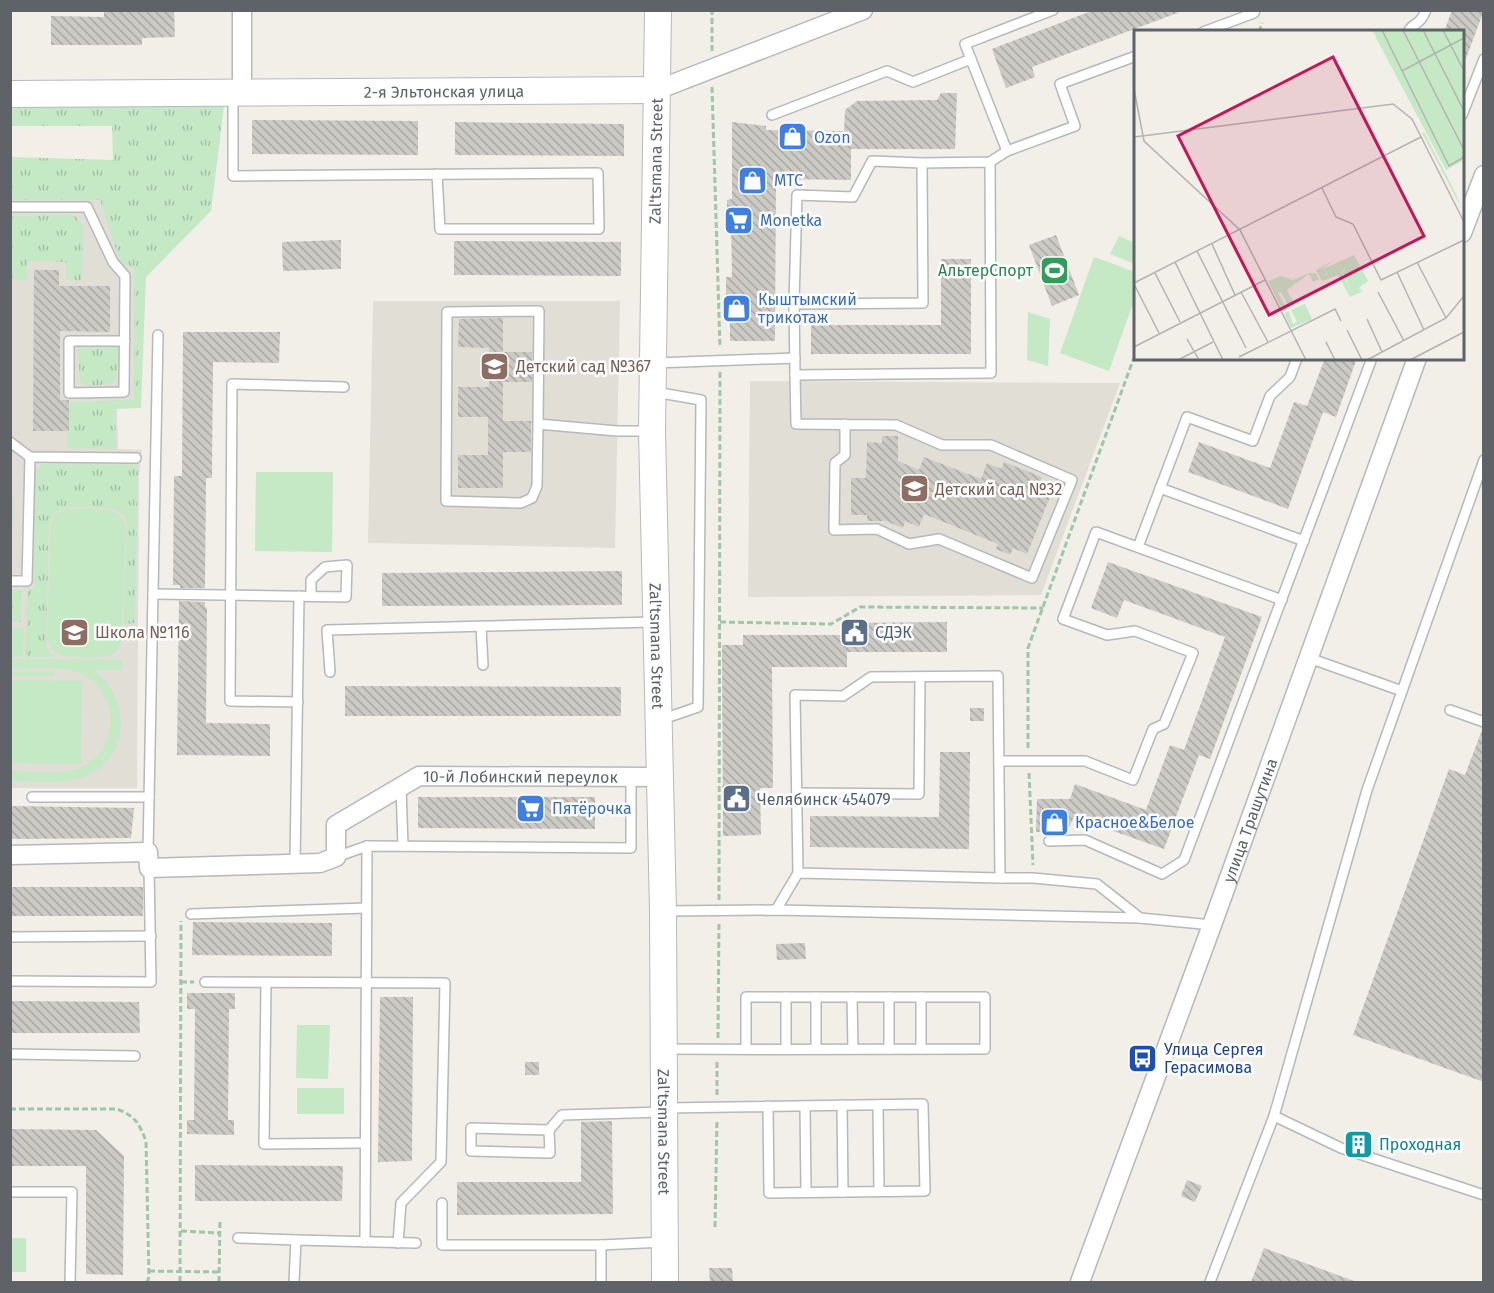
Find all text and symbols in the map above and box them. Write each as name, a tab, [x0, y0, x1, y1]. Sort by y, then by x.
inset map	[1134, 30, 1464, 360]
street label: 2-я Эльтонская улица	[364, 81, 524, 101]
street label: Zal'tsmana Street	[645, 98, 667, 224]
shop icon: Ozon	[777, 121, 809, 153]
place label: Ozon	[814, 128, 851, 147]
shop icon: МТС	[737, 164, 769, 196]
place label: МТС	[774, 171, 803, 190]
supermarket icon: Monetka	[723, 204, 755, 236]
place label: Monetka	[760, 211, 822, 230]
sports icon: АльтерСпорт	[1038, 254, 1070, 286]
place label: АльтерСпорт	[938, 261, 1034, 280]
place label: Кыштымский трикотаж	[758, 290, 857, 327]
shop icon: Кыштымский трикотаж	[721, 292, 753, 324]
school or university icon: Детский сад №367	[479, 350, 511, 382]
place label: Детский сад №367	[515, 357, 651, 376]
school or university icon: Детский сад №32	[898, 473, 930, 505]
place label: Детский сад №32	[934, 480, 1062, 499]
street label: Zal'tsmana Street	[646, 583, 668, 709]
school or university icon: Школа №116	[58, 616, 90, 648]
public building icon: СДЭК	[838, 616, 870, 648]
place label: Школа №116	[95, 623, 189, 642]
place label: СДЭК	[875, 623, 912, 642]
street label: улица Трашутина	[1219, 755, 1281, 885]
street label: 10-й Лобинский переулок	[423, 767, 619, 786]
public building icon: Челябинск 454079	[720, 783, 752, 815]
place label: Челябинск 454079	[757, 790, 891, 809]
supermarket icon: Пятёрочка	[515, 792, 547, 824]
place label: Пятёрочка	[552, 799, 632, 818]
shop icon: Красное&Белое	[1038, 806, 1070, 838]
place label: Красное&Белое	[1075, 813, 1194, 832]
place label: Улица Сергея Герасимова	[1164, 1040, 1264, 1077]
bus stop icon: Улица Сергея Герасимова	[1127, 1042, 1159, 1074]
street label: Zal'tsmana Street	[654, 1069, 674, 1195]
building icon: Проходная	[1342, 1128, 1374, 1160]
place label: Проходная	[1379, 1135, 1461, 1154]

